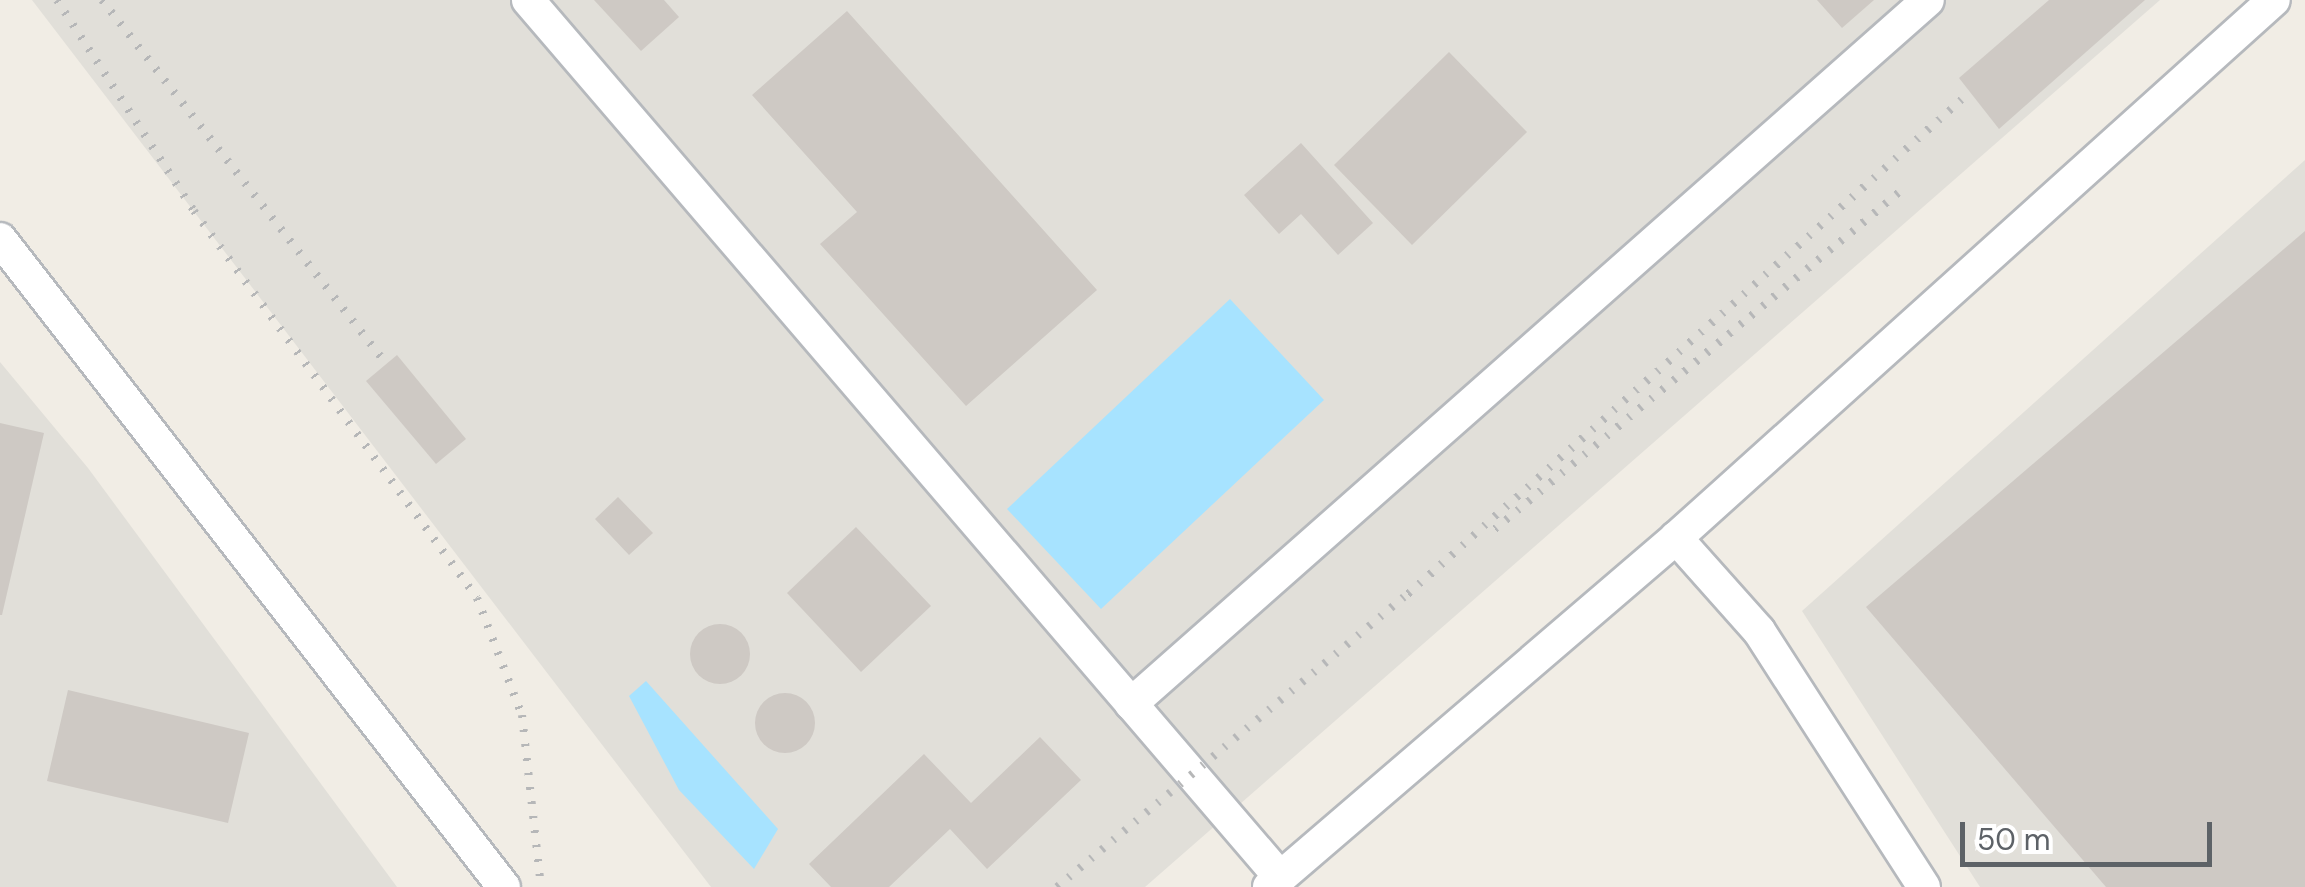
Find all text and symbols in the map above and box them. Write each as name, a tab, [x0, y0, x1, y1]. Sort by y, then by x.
scale bar	[1965, 802, 2218, 864]
text: 50 m	[1977, 820, 2051, 859]

